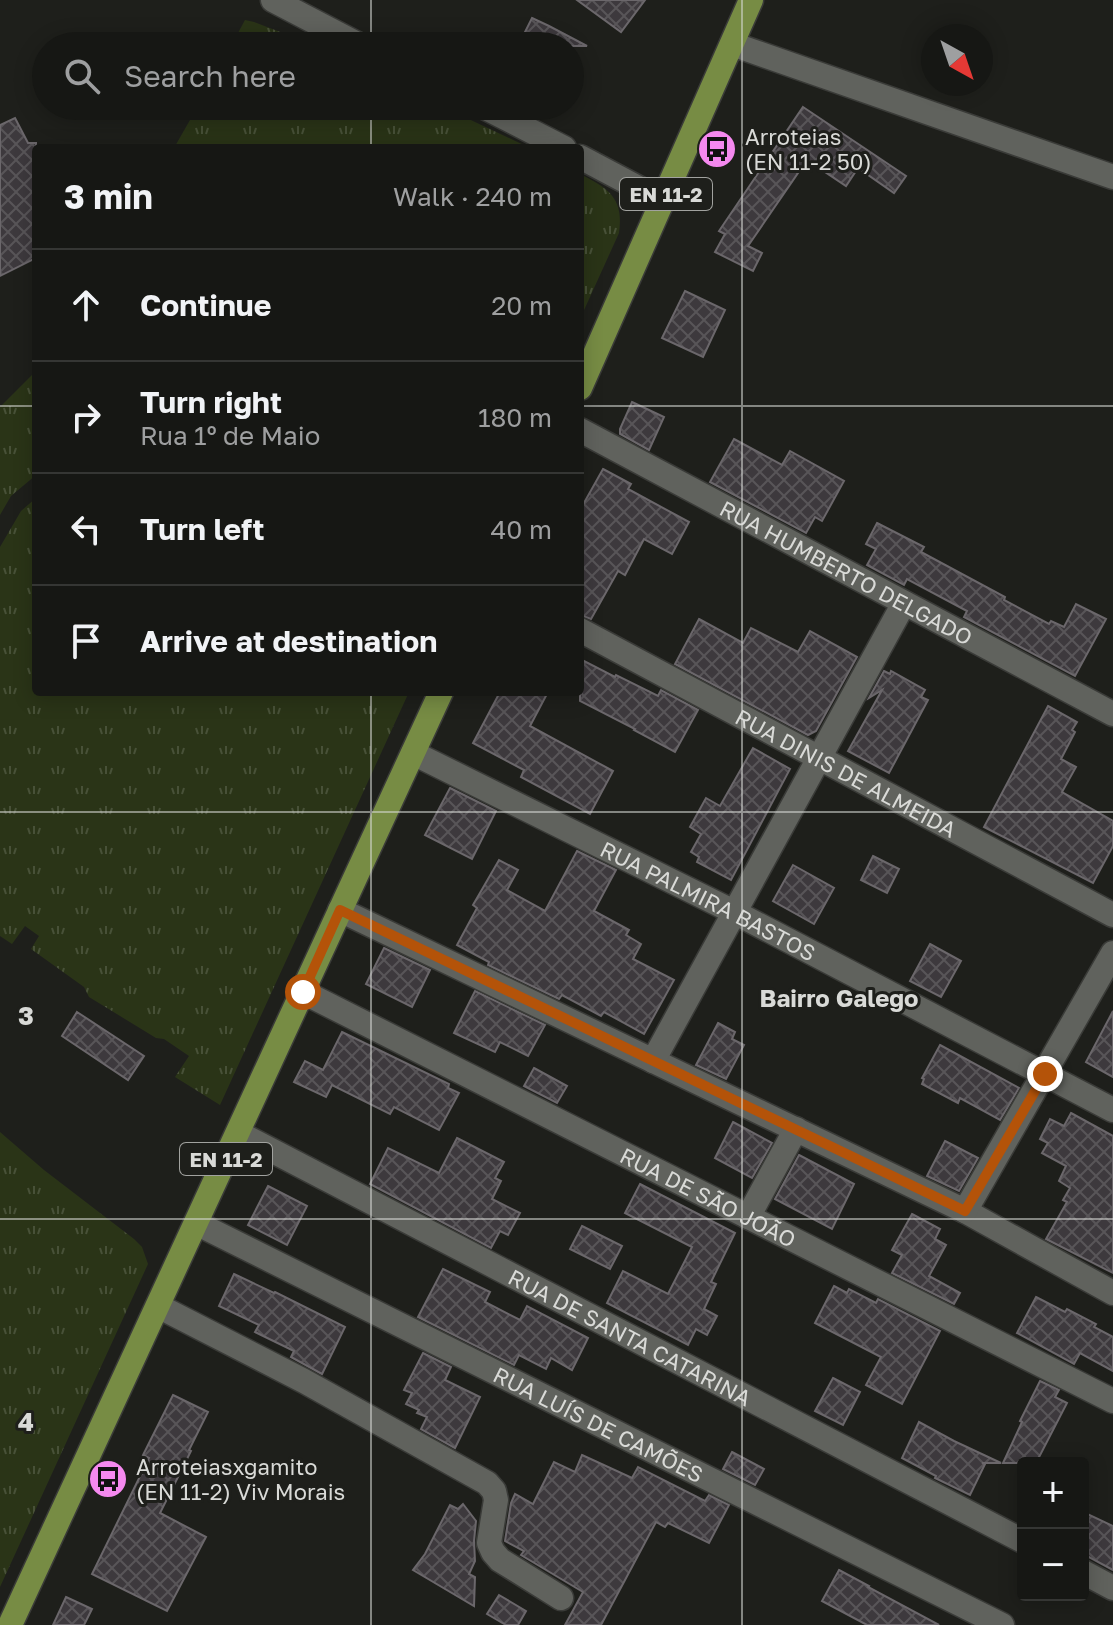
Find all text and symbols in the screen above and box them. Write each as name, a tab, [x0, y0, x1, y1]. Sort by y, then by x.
north arrow	[921, 24, 993, 96]
search box	[32, 32, 584, 120]
icon: search	[60, 54, 104, 98]
text: Search here	[124, 58, 296, 94]
place label: Arroteias (EN 11-2 50)	[745, 123, 872, 175]
bus stop icon: Arroteias (EN 11-2 50)	[696, 128, 738, 170]
text: 3 min	[64, 176, 153, 216]
road number: EN 11-2	[620, 178, 712, 210]
text: Walk · 240 m	[393, 181, 552, 212]
icon: ahead	[64, 283, 108, 327]
text: Continue	[140, 287, 271, 323]
text: 20 m	[491, 290, 552, 321]
text: Turn right	[140, 384, 282, 420]
icon: right	[64, 395, 108, 439]
text: 180 m	[478, 402, 552, 433]
text: Rua 1º de Maio	[140, 420, 320, 451]
street label: RUA HUMBERTO DELGADO	[716, 494, 977, 650]
icon: left	[64, 507, 108, 551]
text: Turn left	[140, 511, 265, 547]
text: 40 m	[491, 514, 552, 545]
icon: arrive	[64, 619, 108, 663]
text: Arrive at destination	[140, 623, 437, 659]
street label: RUA DINIS DE ALMEIDA	[731, 702, 962, 843]
street label: RUA PALMIRA BASTOS	[596, 835, 821, 966]
route start	[285, 974, 321, 1010]
district label: Bairro Galego	[760, 983, 918, 1012]
text: 3	[18, 1000, 34, 1031]
route end	[1027, 1056, 1063, 1092]
street label: RUA DE SÃO JOÃO	[616, 1141, 801, 1252]
road number: EN 11-2	[180, 1143, 272, 1175]
street label: RUA DE SANTA CATARINA	[504, 1263, 756, 1411]
street label: RUA LUÍS DE CAMÕES	[489, 1360, 708, 1488]
text: 4	[18, 1406, 34, 1437]
place label: Arroteiasxgamito (EN 11-2) Viv Morais	[136, 1453, 345, 1505]
map controls	[1017, 1457, 1089, 1601]
button: +	[1017, 1457, 1089, 1529]
bus stop icon: Arroteiasxgamito (EN 11-2) Viv Morais	[87, 1458, 129, 1500]
button: −	[1017, 1529, 1089, 1601]

